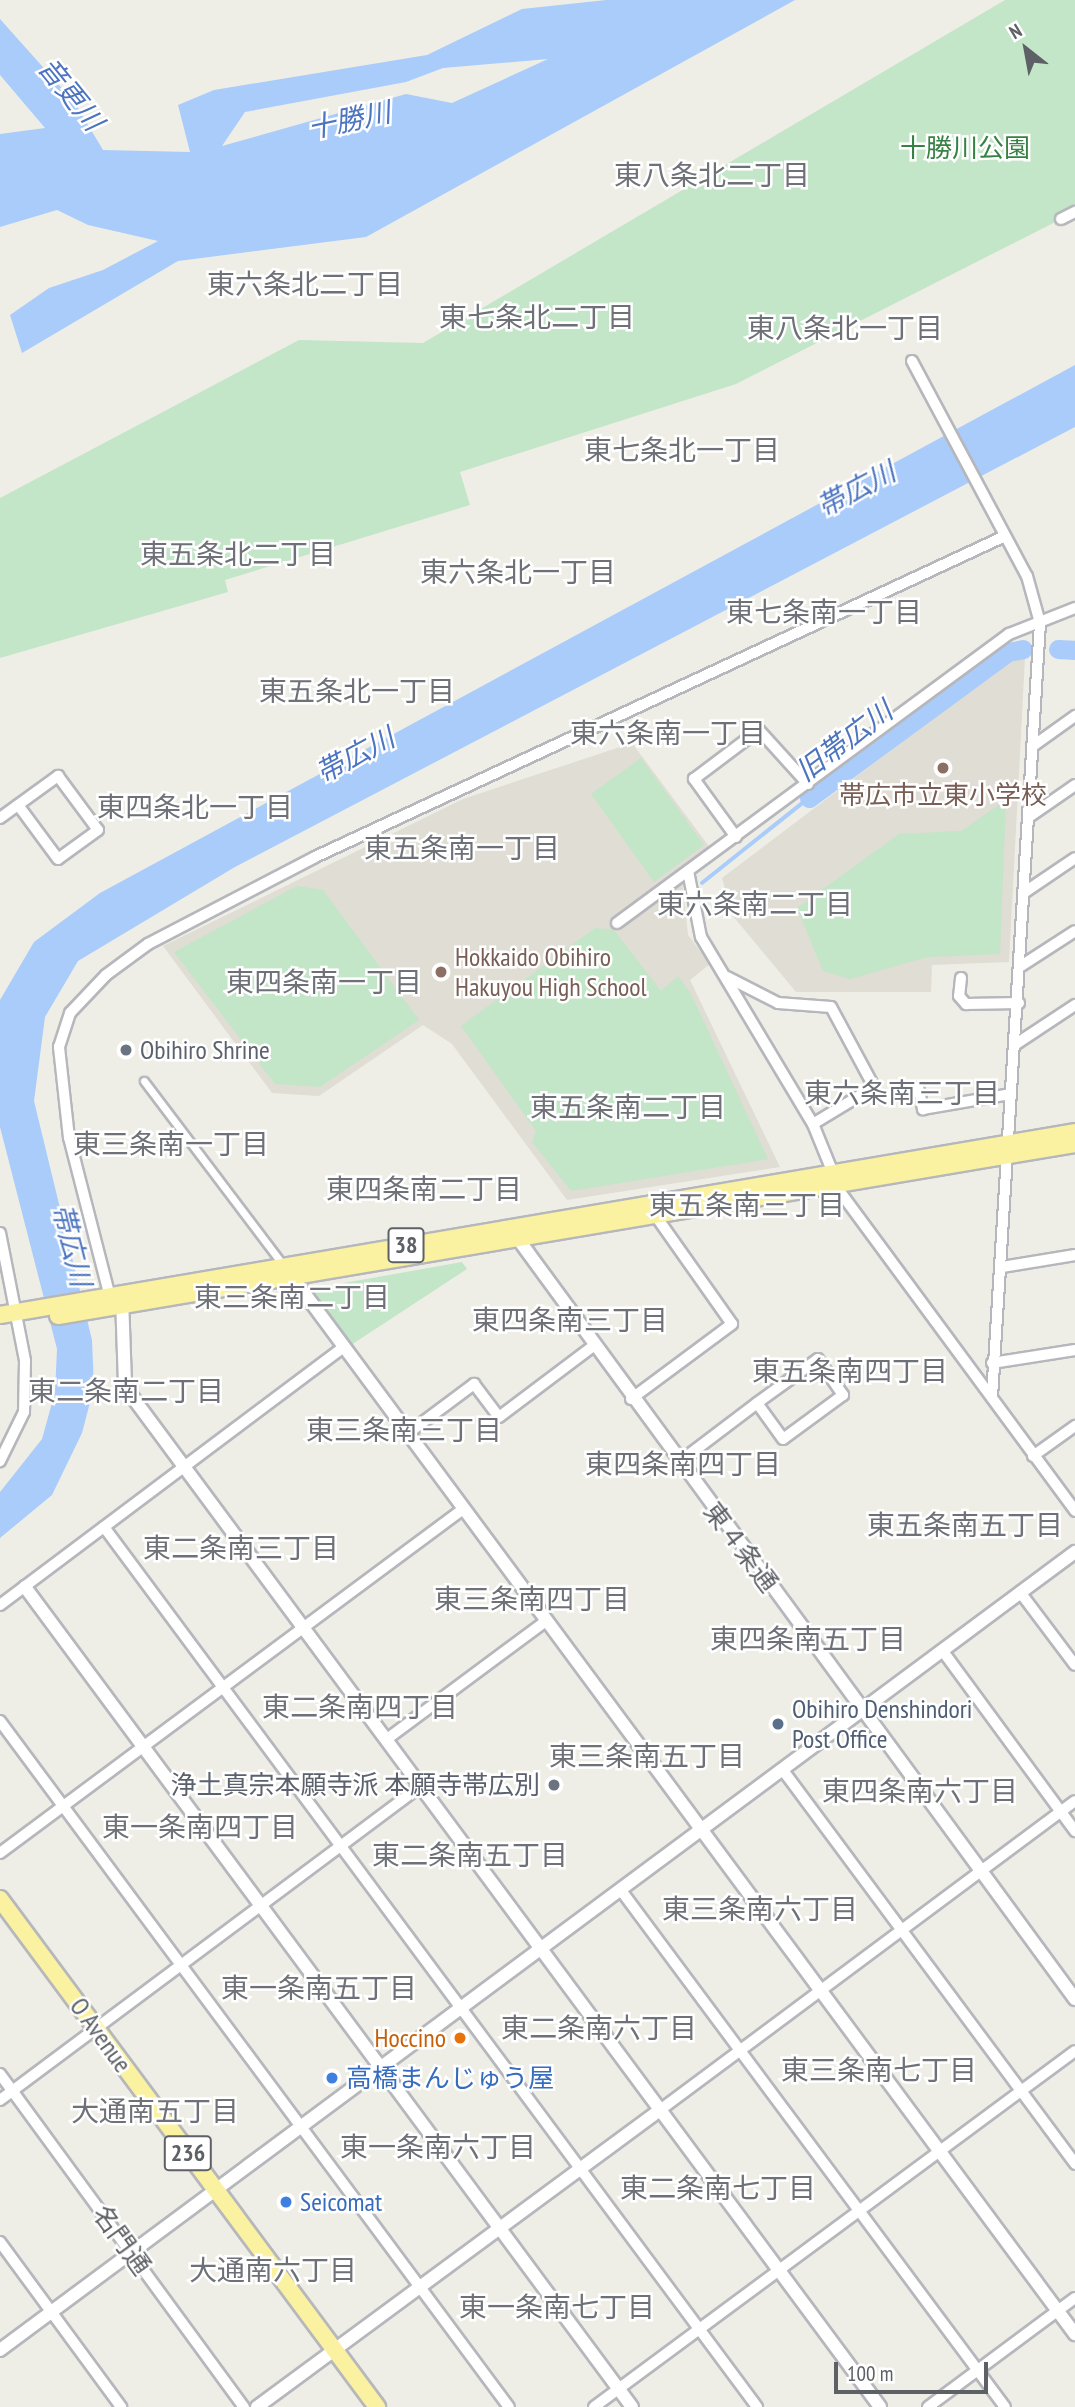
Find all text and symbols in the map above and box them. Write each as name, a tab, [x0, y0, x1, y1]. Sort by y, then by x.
north arrow	[991, 14, 1061, 84]
text: N	[1005, 18, 1026, 44]
water label: 音更川	[32, 51, 110, 137]
water label: 十勝川	[304, 95, 394, 145]
park label: 十勝川公園	[900, 132, 1030, 164]
district label: 東八条北二丁目	[614, 158, 810, 192]
district label: 東六条北二丁目	[207, 267, 403, 301]
district label: 東七条北二丁目	[439, 300, 635, 334]
district label: 東八条北一丁目	[747, 311, 943, 345]
district label: 東七条北一丁目	[584, 433, 780, 467]
water label: 帯広川	[811, 454, 901, 524]
district label: 東五条北二丁目	[140, 537, 336, 571]
district label: 東六条北一丁目	[420, 555, 616, 589]
district label: 東七条南一丁目	[726, 595, 922, 629]
district label: 東五条北一丁目	[259, 674, 455, 708]
water label: 旧帯広川	[789, 694, 899, 788]
district label: 東六条南一丁目	[570, 716, 766, 750]
water label: 帯広川	[310, 720, 400, 790]
marker: 帯広市立東小学校	[935, 760, 951, 776]
place label: 帯広市立東小学校	[839, 779, 1047, 811]
district label: 東四条北一丁目	[97, 790, 293, 824]
district label: 東五条南一丁目	[364, 831, 560, 865]
district label: 東六条南二丁目	[657, 887, 853, 921]
place label: Hokkaido Obihiro Hakuyou High School	[455, 941, 647, 1002]
marker: Hokkaido Obihiro Hakuyou High School	[433, 964, 449, 980]
district label: 東四条南一丁目	[226, 965, 422, 999]
place label: Obihiro Shrine	[140, 1034, 270, 1066]
marker: Obihiro Shrine	[118, 1042, 134, 1058]
district label: 東六条南三丁目	[804, 1076, 1000, 1110]
district label: 東五条南二丁目	[530, 1090, 726, 1124]
district label: 東三条南一丁目	[73, 1127, 269, 1161]
district label: 東四条南二丁目	[326, 1172, 522, 1206]
district label: 東五条南三丁目	[649, 1188, 845, 1222]
water label: 帯広川	[46, 1200, 98, 1290]
road number: 38	[387, 1224, 425, 1266]
district label: 東三条南二丁目	[194, 1280, 390, 1314]
district label: 東四条南三丁目	[472, 1303, 668, 1337]
district label: 東五条南四丁目	[752, 1354, 948, 1388]
district label: 東二条南二丁目	[28, 1374, 224, 1408]
district label: 東三条南三丁目	[306, 1413, 502, 1447]
district label: 東四条南四丁目	[585, 1447, 781, 1481]
street label: 東４条通	[697, 1496, 785, 1598]
district label: 東五条南五丁目	[867, 1508, 1063, 1542]
district label: 東二条南三丁目	[143, 1531, 339, 1565]
district label: 東三条南四丁目	[434, 1582, 630, 1616]
district label: 東四条南五丁目	[710, 1622, 906, 1656]
district label: 東二条南四丁目	[262, 1690, 458, 1724]
place label: Obihiro Denshindori Post Office	[792, 1693, 972, 1754]
marker: Obihiro Denshindori Post Office	[770, 1716, 786, 1732]
district label: 東三条南五丁目	[549, 1739, 745, 1773]
place label: 浄土真宗本願寺派 本願寺帯広別	[170, 1769, 540, 1801]
district label: 東四条南六丁目	[822, 1774, 1018, 1808]
marker: 浄土真宗本願寺派 本願寺帯広別	[546, 1777, 562, 1793]
district label: 東一条南四丁目	[102, 1810, 298, 1844]
district label: 東二条南五丁目	[372, 1838, 568, 1872]
district label: 東三条南六丁目	[662, 1892, 858, 1926]
district label: 東一条南五丁目	[221, 1971, 417, 2005]
street label: O Avenue	[63, 1991, 139, 2079]
district label: 東二条南六丁目	[501, 2011, 697, 2045]
place label: Hoccino	[374, 2022, 446, 2054]
marker: Hoccino	[452, 2030, 468, 2046]
district label: 東三条南七丁目	[781, 2053, 977, 2087]
place label: 高橋まんじゅう屋	[346, 2062, 554, 2094]
marker: 高橋まんじゅう屋	[324, 2070, 340, 2086]
district label: 大通南五丁目	[71, 2094, 239, 2128]
district label: 東一条南六丁目	[340, 2130, 536, 2164]
road number: 236	[164, 2132, 212, 2174]
district label: 東二条南七丁目	[620, 2171, 816, 2205]
place label: Seicomat	[300, 2186, 382, 2218]
marker: Seicomat	[278, 2194, 294, 2210]
street label: 名門通	[86, 2199, 158, 2281]
district label: 大通南六丁目	[189, 2253, 357, 2287]
district label: 東一条南七丁目	[459, 2290, 655, 2324]
scale bar	[837, 2348, 991, 2392]
text: 100 m	[847, 2360, 893, 2387]

